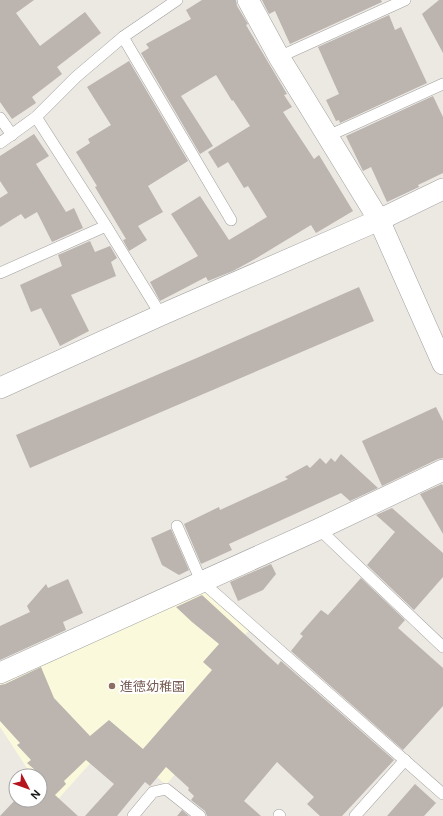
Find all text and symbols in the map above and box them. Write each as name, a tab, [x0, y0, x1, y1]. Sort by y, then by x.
place label: 進徳幼稚園	[120, 678, 185, 695]
marker: 進徳幼稚園	[107, 681, 117, 691]
north arrow	[8, 768, 48, 808]
text: N	[28, 787, 43, 802]

